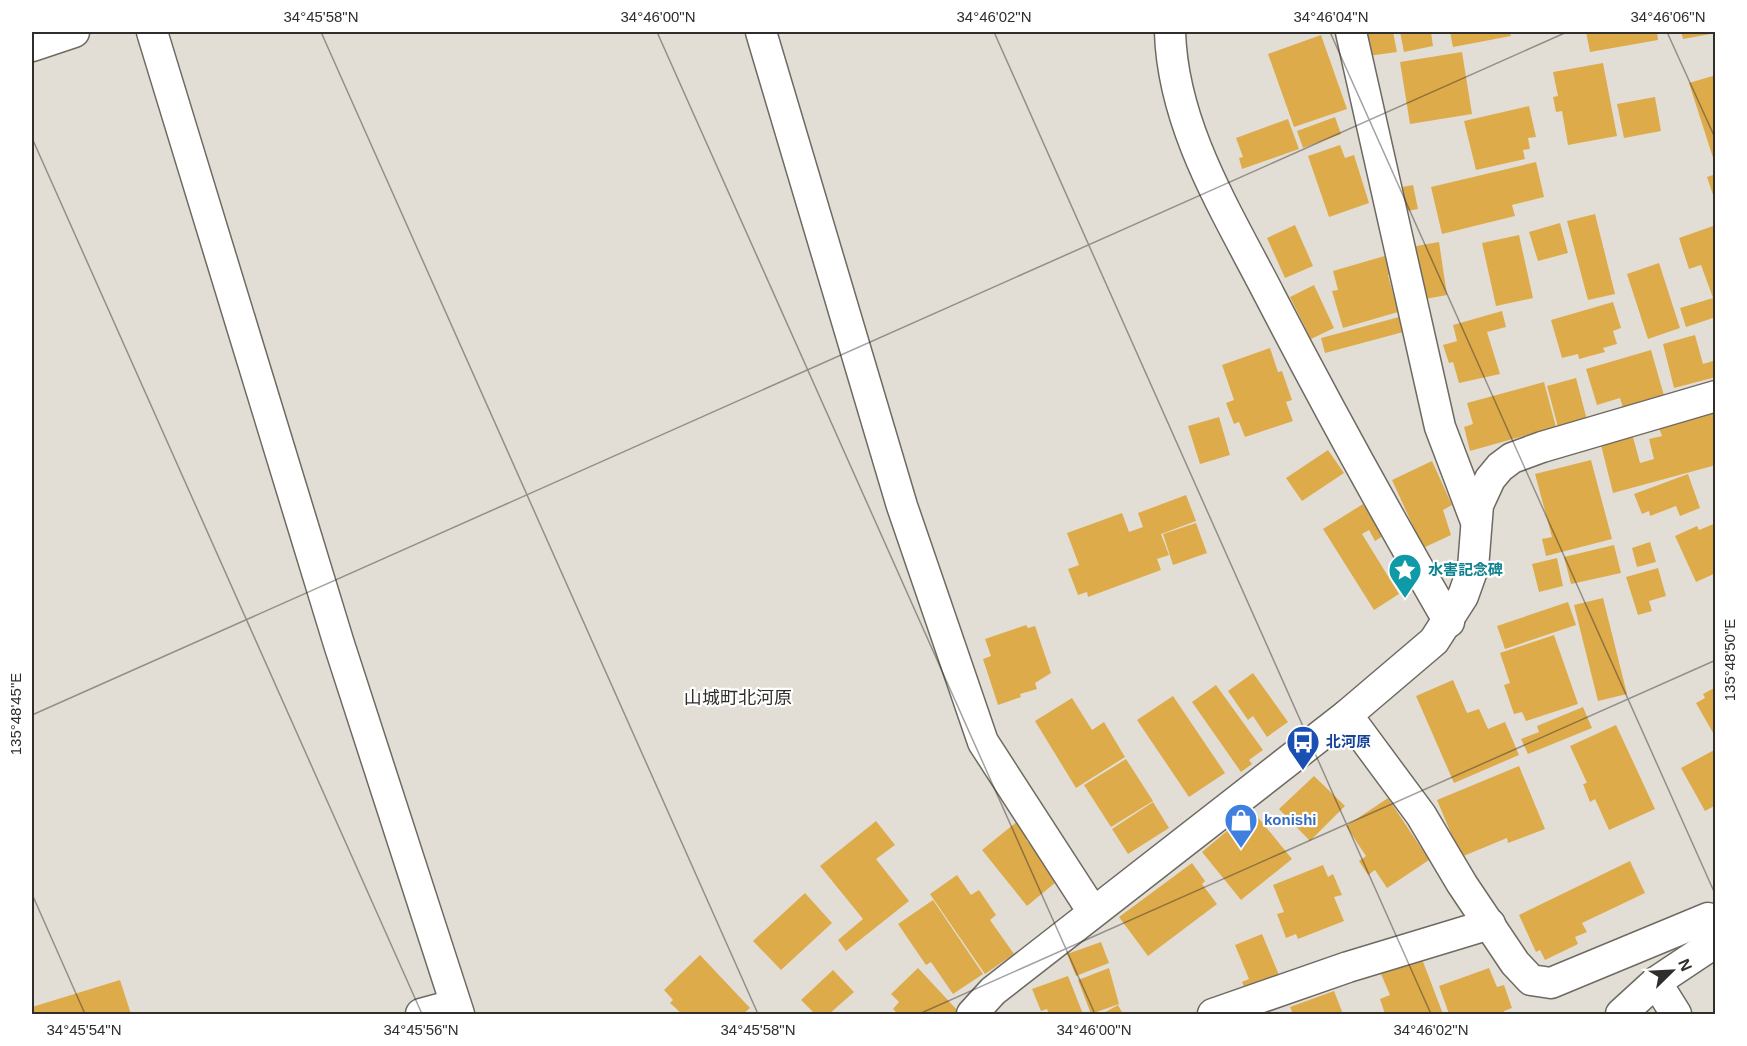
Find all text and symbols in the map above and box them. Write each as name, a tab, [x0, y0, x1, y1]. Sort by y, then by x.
text: 34°45'58"N	[283, 8, 359, 25]
text: 34°46'00"N	[620, 8, 696, 25]
text: 34°46'02"N	[956, 8, 1032, 25]
text: 34°46'04"N	[1293, 8, 1369, 25]
text: 34°46'06"N	[1630, 8, 1706, 25]
place icon: 水害記念碑	[1387, 552, 1423, 599]
place label: 水害記念碑	[1428, 561, 1503, 578]
text: 135°48'50"E	[1721, 619, 1738, 701]
text: 135°48'45"E	[7, 673, 24, 755]
district label: 山城町北河原	[684, 688, 792, 708]
bus stop icon: 北河原	[1285, 724, 1321, 771]
place label: 北河原	[1326, 733, 1371, 750]
shop icon: konishi	[1223, 802, 1259, 849]
place label: konishi	[1264, 811, 1317, 828]
north arrow	[1642, 941, 1702, 1001]
text: N	[1675, 956, 1695, 974]
text: 34°45'54"N	[46, 1021, 122, 1038]
text: 34°45'56"N	[383, 1021, 459, 1038]
text: 34°45'58"N	[720, 1021, 796, 1038]
text: 34°46'00"N	[1056, 1021, 1132, 1038]
text: 34°46'02"N	[1393, 1021, 1469, 1038]

